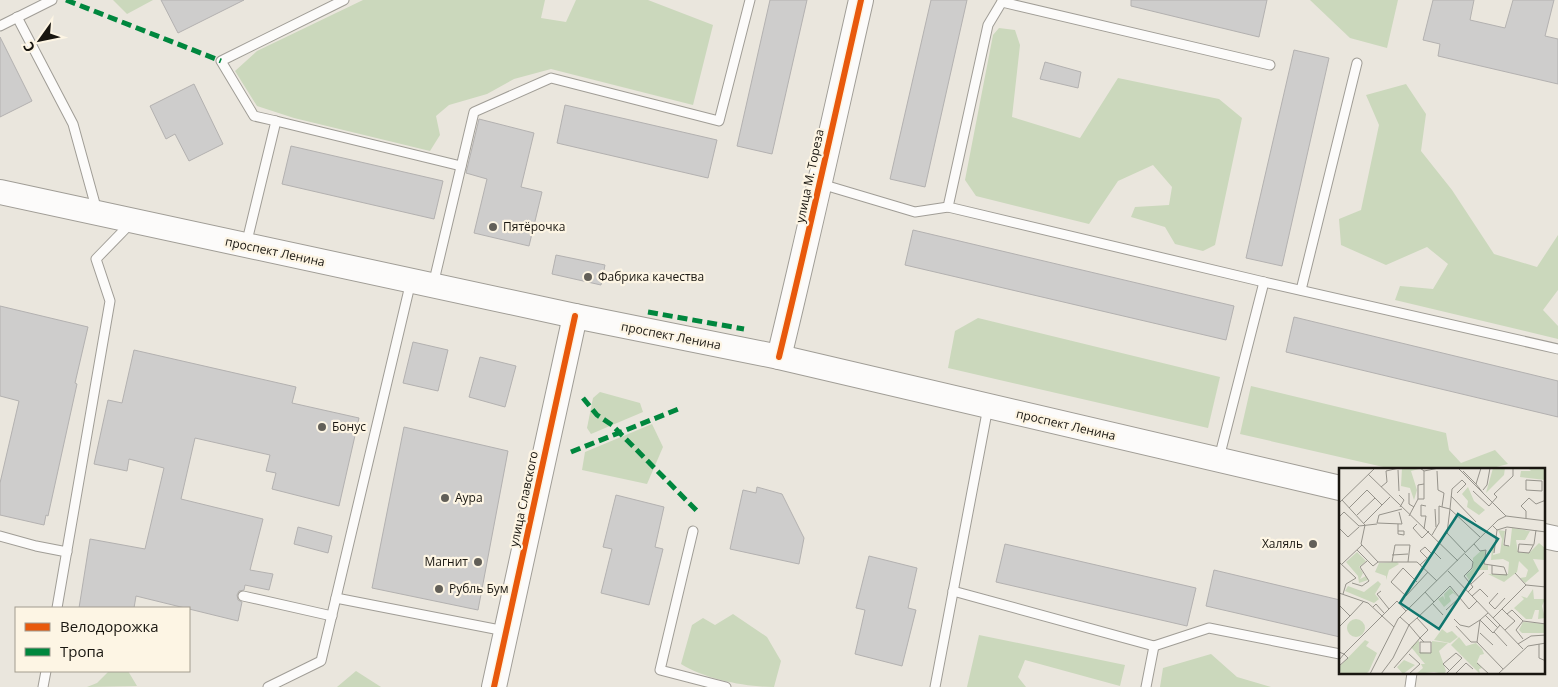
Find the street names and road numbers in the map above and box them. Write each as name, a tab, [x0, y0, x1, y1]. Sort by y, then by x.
street label: улица М. Тореза	[791, 128, 828, 224]
street label: проспект Ленина	[224, 233, 327, 270]
street label: проспект Ленина	[620, 317, 723, 354]
street label: проспект Ленина	[1015, 405, 1118, 444]
street label: улица Славского	[505, 450, 542, 548]

